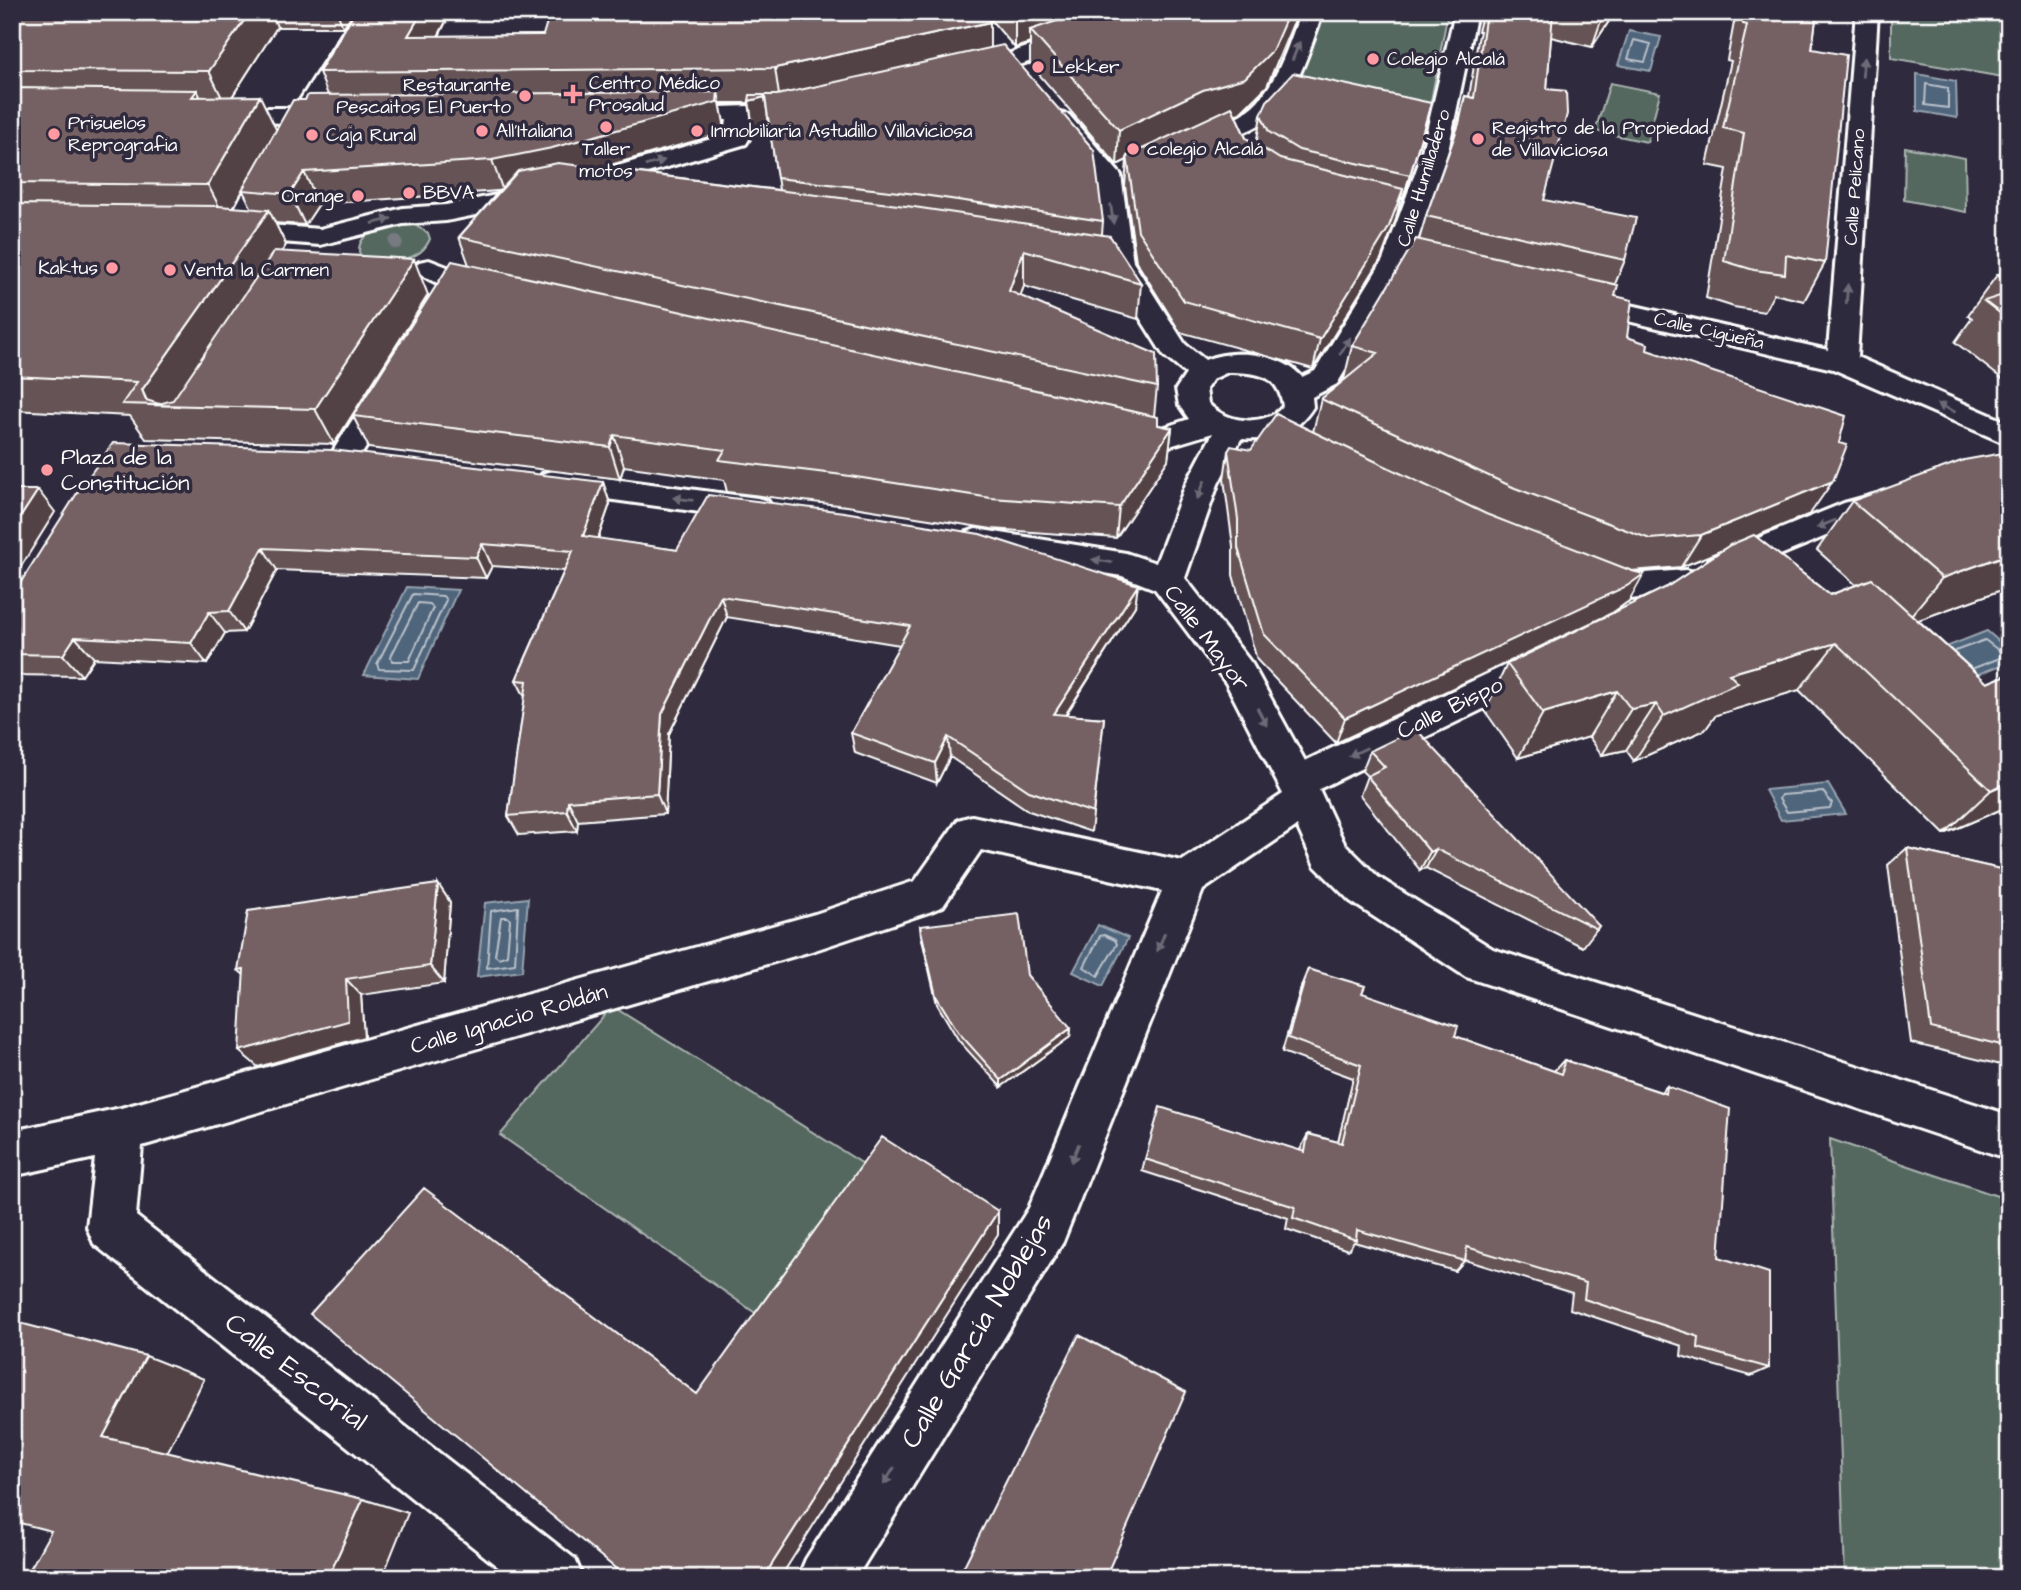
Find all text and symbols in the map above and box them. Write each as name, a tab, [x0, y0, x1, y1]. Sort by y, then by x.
one-way arrow	[1291, 41, 1302, 62]
place label: Colegio Alcalá	[1387, 46, 1505, 74]
marker: Colegio Alcalá	[1365, 51, 1381, 67]
place label: Lekker	[1052, 54, 1120, 81]
one-way arrow	[1858, 55, 1869, 77]
marker: Lekker	[1030, 59, 1046, 75]
place label: Centro Médico Prosalud	[589, 70, 720, 119]
place label: Restaurante Pescaitos El Puerto	[336, 72, 511, 121]
marker: Centro Médico Prosalud	[563, 84, 583, 104]
marker: Restaurante Pescaitos El Puerto	[517, 88, 533, 104]
street label: Calle Humilladero	[1390, 106, 1458, 250]
place label: Prisuelos Reprografia	[68, 110, 178, 160]
place label: Registro de la Propiedad de Villaviciosa	[1492, 115, 1709, 164]
place label: All'Italiana	[496, 118, 572, 145]
place label: Inmobiliaria Astudillo Villaviciosa	[711, 118, 973, 145]
marker: Taller motos	[598, 119, 614, 135]
place label: Caja Rural	[326, 122, 416, 149]
marker: All'Italiana	[474, 123, 490, 139]
marker: Inmobiliaria Astudillo Villaviciosa	[689, 123, 705, 139]
marker: Prisuelos Reprografia	[46, 126, 62, 142]
marker: Caja Rural	[304, 127, 320, 143]
street label: Calle Pelícano	[1837, 127, 1873, 246]
marker: Registro de la Propiedad de Villaviciosa	[1470, 131, 1486, 147]
place label: Taller motos	[579, 136, 633, 185]
place label: colegio Alcalá	[1147, 136, 1264, 164]
marker: colegio Alcalá	[1125, 141, 1141, 157]
one-way arrow	[644, 158, 665, 168]
place label: BBVA	[423, 180, 474, 207]
place label: Orange	[282, 183, 344, 211]
marker: BBVA	[401, 185, 417, 201]
marker: Orange	[350, 188, 366, 204]
one-way arrow	[1107, 203, 1118, 225]
one-way arrow	[371, 215, 393, 226]
place label: Kaktus	[38, 255, 98, 282]
place label: Venta la Carmen	[184, 257, 329, 284]
marker: Kaktus	[104, 260, 120, 276]
marker: Venta la Carmen	[162, 262, 178, 278]
one-way arrow	[1842, 282, 1853, 304]
street label: Calle Cigüeña	[1651, 305, 1767, 358]
one-way arrow	[1339, 336, 1351, 355]
one-way arrow	[1936, 402, 1957, 413]
place label: Plaza de la Constitución	[61, 441, 190, 499]
marker: Plaza de la Constitución	[39, 462, 55, 478]
one-way arrow	[1195, 479, 1206, 500]
one-way arrow	[672, 493, 694, 504]
one-way arrow	[1815, 518, 1836, 529]
one-way arrow	[1091, 555, 1113, 566]
street label: Calle Mayor	[1156, 578, 1258, 699]
street label: Calle Bispo	[1392, 669, 1508, 747]
one-way arrow	[1256, 707, 1268, 726]
one-way arrow	[1348, 746, 1368, 758]
one-way arrow	[1155, 932, 1166, 953]
street label: Calle Ignacio Roldán	[407, 976, 612, 1063]
one-way arrow	[1070, 1143, 1081, 1164]
street label: Calle García Noblejas	[891, 1206, 1063, 1456]
street label: Calle Escorial	[216, 1304, 376, 1440]
one-way arrow	[882, 1467, 895, 1486]

